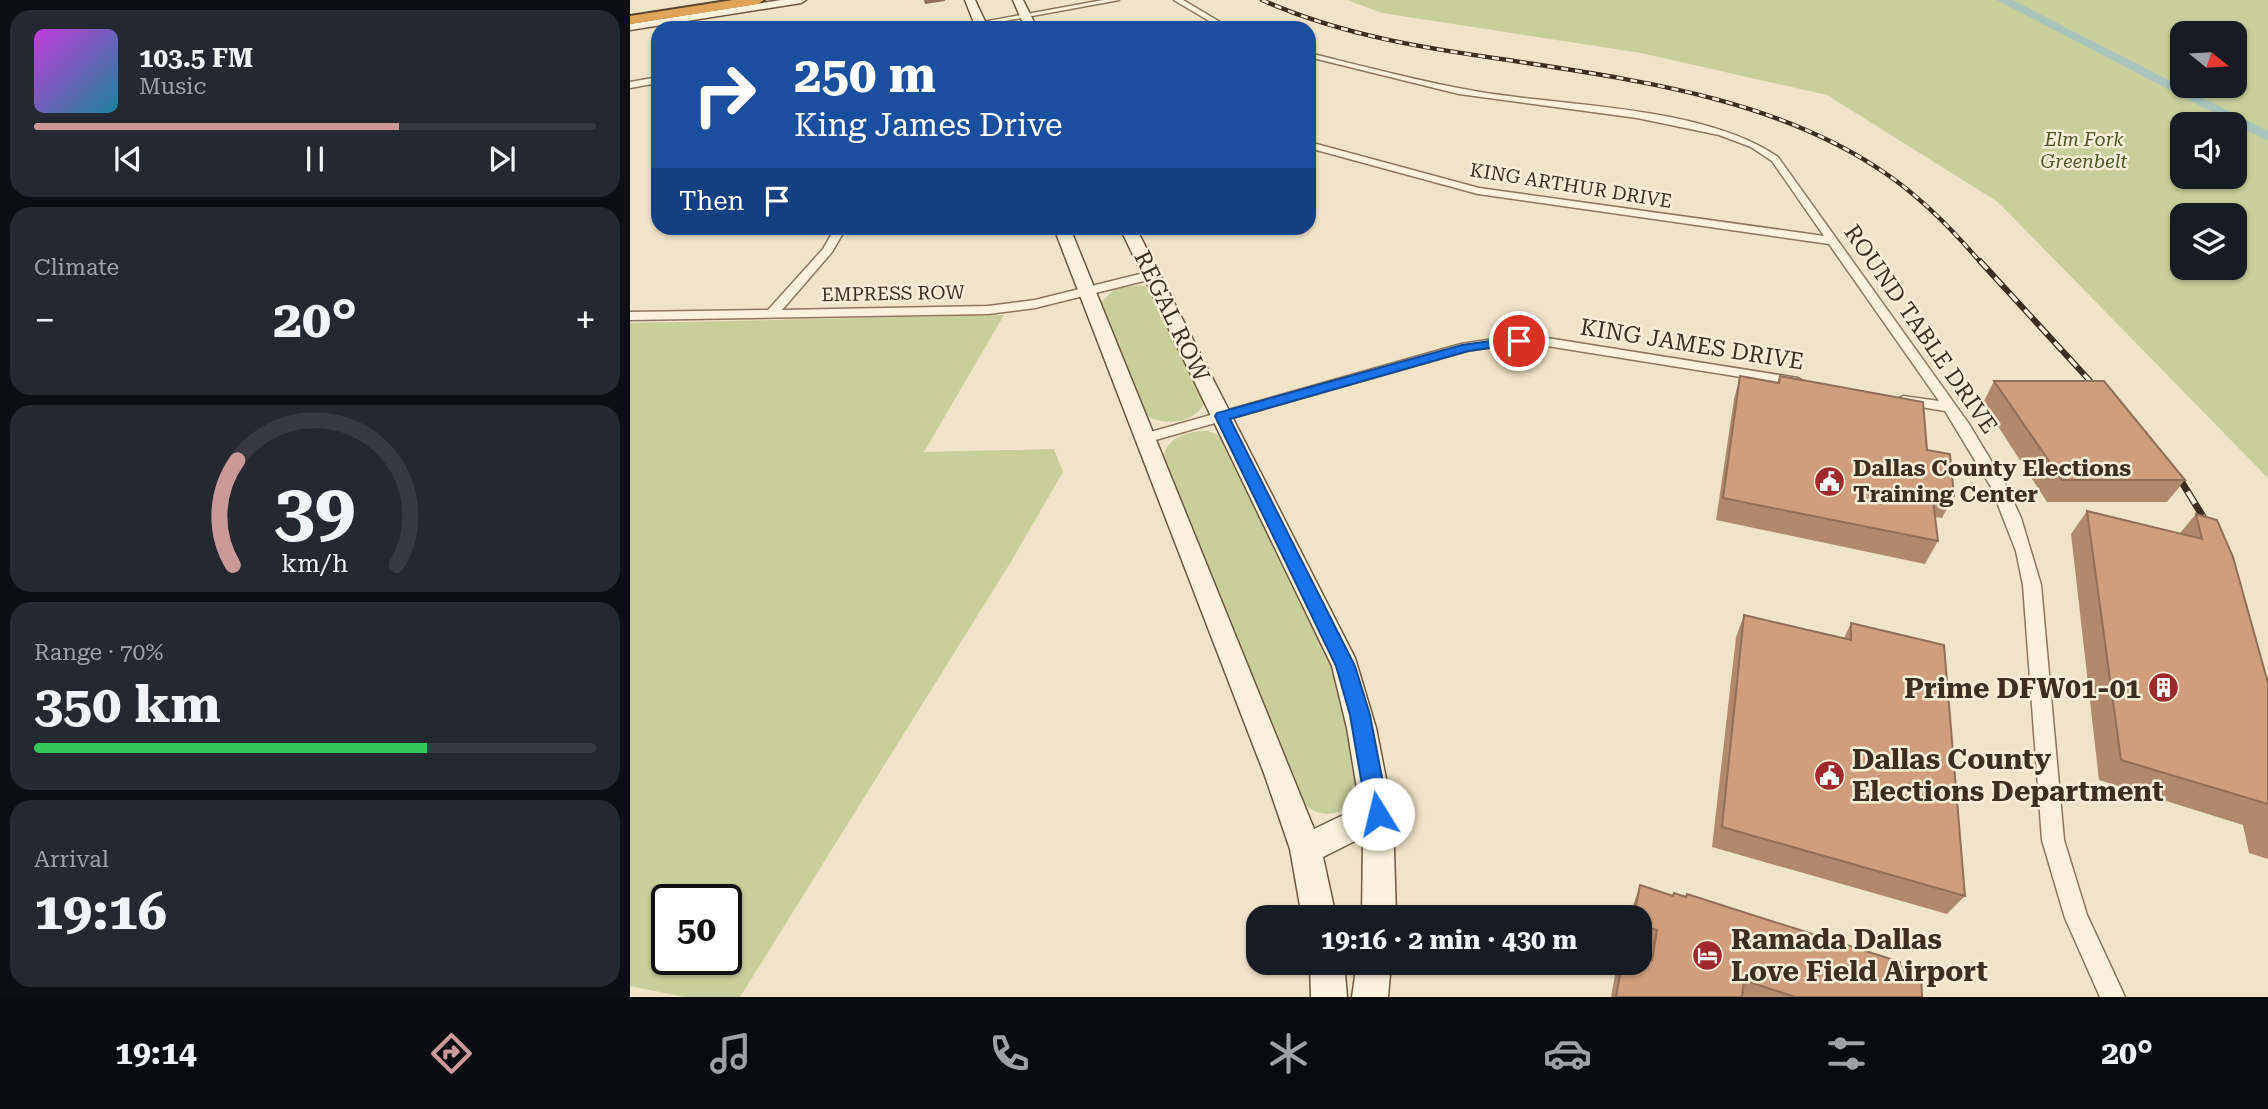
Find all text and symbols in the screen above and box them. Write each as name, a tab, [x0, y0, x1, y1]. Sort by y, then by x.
north arrow	[2170, 21, 2247, 98]
map controls	[2170, 21, 2247, 280]
text: 103.5 FM	[139, 43, 253, 73]
text: 250 m	[794, 47, 936, 104]
icon: right	[679, 49, 770, 140]
text: Music	[139, 73, 206, 100]
text: King James Drive	[794, 106, 1063, 144]
button: sound	[2170, 112, 2247, 189]
park label: Elm Fork Greenbelt	[2041, 128, 2127, 173]
icon: previous	[109, 140, 147, 178]
icon: pause	[296, 140, 334, 178]
icon: next	[483, 140, 521, 178]
street label: KING ARTHUR DRIVE	[1468, 158, 1674, 213]
icon: arrive	[758, 182, 796, 220]
text: Then	[679, 186, 744, 216]
button: layers	[2170, 203, 2247, 280]
street label: ROUND TABLE DRIVE	[1838, 220, 2003, 439]
street label: REGAL ROW	[1128, 247, 1215, 387]
text: Climate	[34, 254, 119, 281]
street label: EMPRESS ROW	[821, 281, 966, 306]
text: 20°	[273, 289, 357, 350]
text: −	[34, 298, 55, 342]
text: +	[575, 298, 596, 342]
pin	[1489, 311, 1549, 371]
street label: KING JAMES DRIVE	[1578, 313, 1806, 376]
icon: arrive	[1500, 322, 1538, 360]
place label: Dallas County Elections Training Center	[1853, 455, 2131, 508]
public building icon: Dallas County Elections Training Center	[1813, 464, 1847, 498]
text: 39	[274, 468, 356, 553]
text: km/h	[282, 548, 348, 577]
text: Range · 70%	[34, 639, 163, 666]
building icon: Prime DFW01-01	[2147, 671, 2181, 705]
place label: Prime DFW01-01	[1904, 672, 2141, 705]
text: 350 km	[34, 674, 221, 735]
place label: Dallas County Elections Department	[1852, 743, 2164, 808]
public building icon: Dallas County Elections Department	[1812, 758, 1846, 792]
position arrow	[1341, 777, 1415, 851]
text: Arrival	[34, 846, 109, 873]
text: 19:16	[34, 881, 167, 942]
speed limit sign: 50	[651, 884, 742, 975]
place label: Ramada Dallas Love Field Airport	[1731, 923, 1988, 988]
text: 19:16 · 2 min · 430 m	[1321, 925, 1577, 955]
hotel icon: Ramada Dallas Love Field Airport	[1691, 938, 1725, 972]
icon: directions	[427, 1029, 476, 1078]
icon: music	[706, 1029, 755, 1078]
icon: phone	[985, 1029, 1034, 1078]
icon: climate	[1264, 1029, 1313, 1078]
icon: car	[1543, 1029, 1592, 1078]
icon: filters	[1822, 1029, 1871, 1078]
text: 19:14	[115, 1034, 197, 1072]
text: 20°	[2101, 1034, 2153, 1072]

